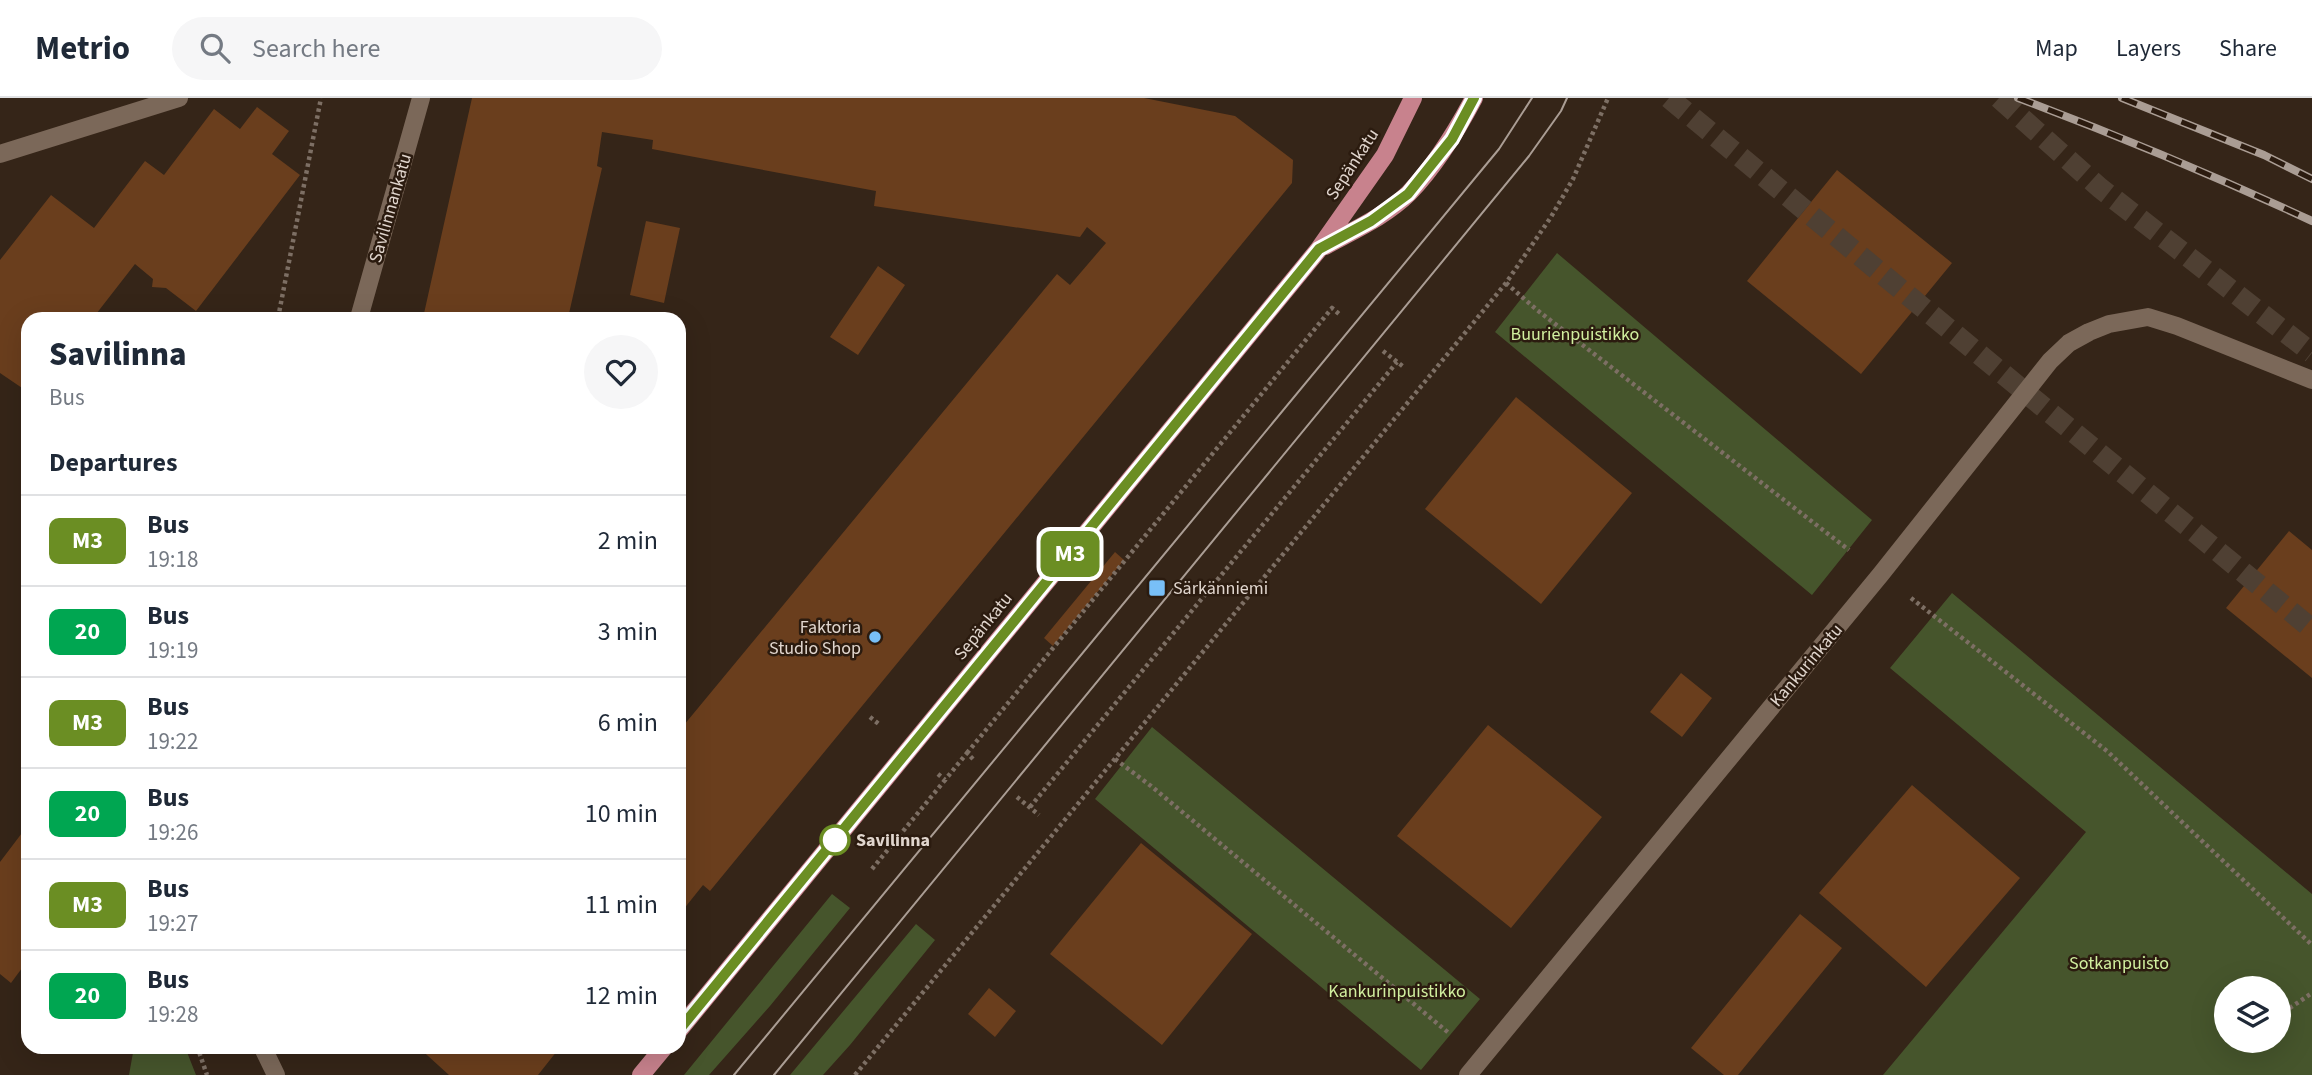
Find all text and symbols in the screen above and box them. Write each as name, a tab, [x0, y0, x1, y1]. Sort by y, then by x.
search box	[172, 17, 662, 80]
text: Metrio	[35, 25, 130, 72]
icon: search	[196, 29, 234, 67]
text: Search here	[252, 30, 380, 67]
text: Map	[2035, 31, 2078, 66]
text: Layers	[2116, 31, 2181, 66]
text: Share	[2219, 31, 2277, 66]
street label: Sepänkatu	[1320, 124, 1385, 205]
street label: Savilinnankatu	[363, 151, 418, 266]
park label: Buurienpuistikko	[1511, 322, 1639, 347]
text: Savilinna	[49, 331, 187, 378]
button: heart	[584, 335, 658, 409]
text: Bus	[49, 381, 85, 414]
text: Departures	[49, 444, 177, 481]
text: Bus	[147, 506, 189, 543]
text: 2 min	[598, 522, 658, 559]
text: M3	[72, 523, 103, 558]
line badge: M3	[1038, 531, 1102, 577]
text: M3	[1055, 536, 1085, 571]
text: 19:18	[147, 543, 198, 576]
place label: Särkänniemi	[1173, 576, 1268, 601]
marker: Särkänniemi	[1147, 578, 1167, 598]
street label: Sepänkatu	[948, 587, 1018, 666]
text: Bus	[147, 597, 189, 634]
text: 3 min	[598, 613, 658, 650]
text: 20	[75, 614, 100, 649]
place label: Faktoria Studio Shop	[769, 615, 861, 661]
street label: Kankurinkatu	[1764, 618, 1849, 712]
marker: Faktoria Studio Shop	[867, 629, 883, 645]
text: 19:19	[147, 634, 198, 667]
text: Bus	[147, 688, 189, 725]
text: 6 min	[598, 704, 658, 741]
text: M3	[72, 705, 103, 740]
text: 19:22	[147, 725, 198, 758]
text: Bus	[147, 779, 189, 816]
text: 10 min	[585, 795, 658, 832]
text: 20	[75, 796, 100, 831]
text: 19:26	[147, 816, 198, 849]
marker: Savilinna	[820, 825, 850, 855]
place label: Savilinna	[856, 828, 930, 853]
text: Bus	[147, 870, 189, 907]
text: 11 min	[585, 886, 658, 923]
text: M3	[72, 887, 103, 922]
text: 19:27	[147, 907, 198, 940]
park label: Sotkanpuisto	[2069, 951, 2169, 976]
text: Bus	[147, 961, 189, 998]
map controls	[2214, 976, 2291, 1053]
button: layers	[2214, 976, 2291, 1053]
text: 12 min	[585, 977, 658, 1014]
text: 20	[75, 978, 100, 1013]
park label: Kankurinpuistikko	[1328, 979, 1466, 1004]
text: 19:28	[147, 998, 198, 1031]

